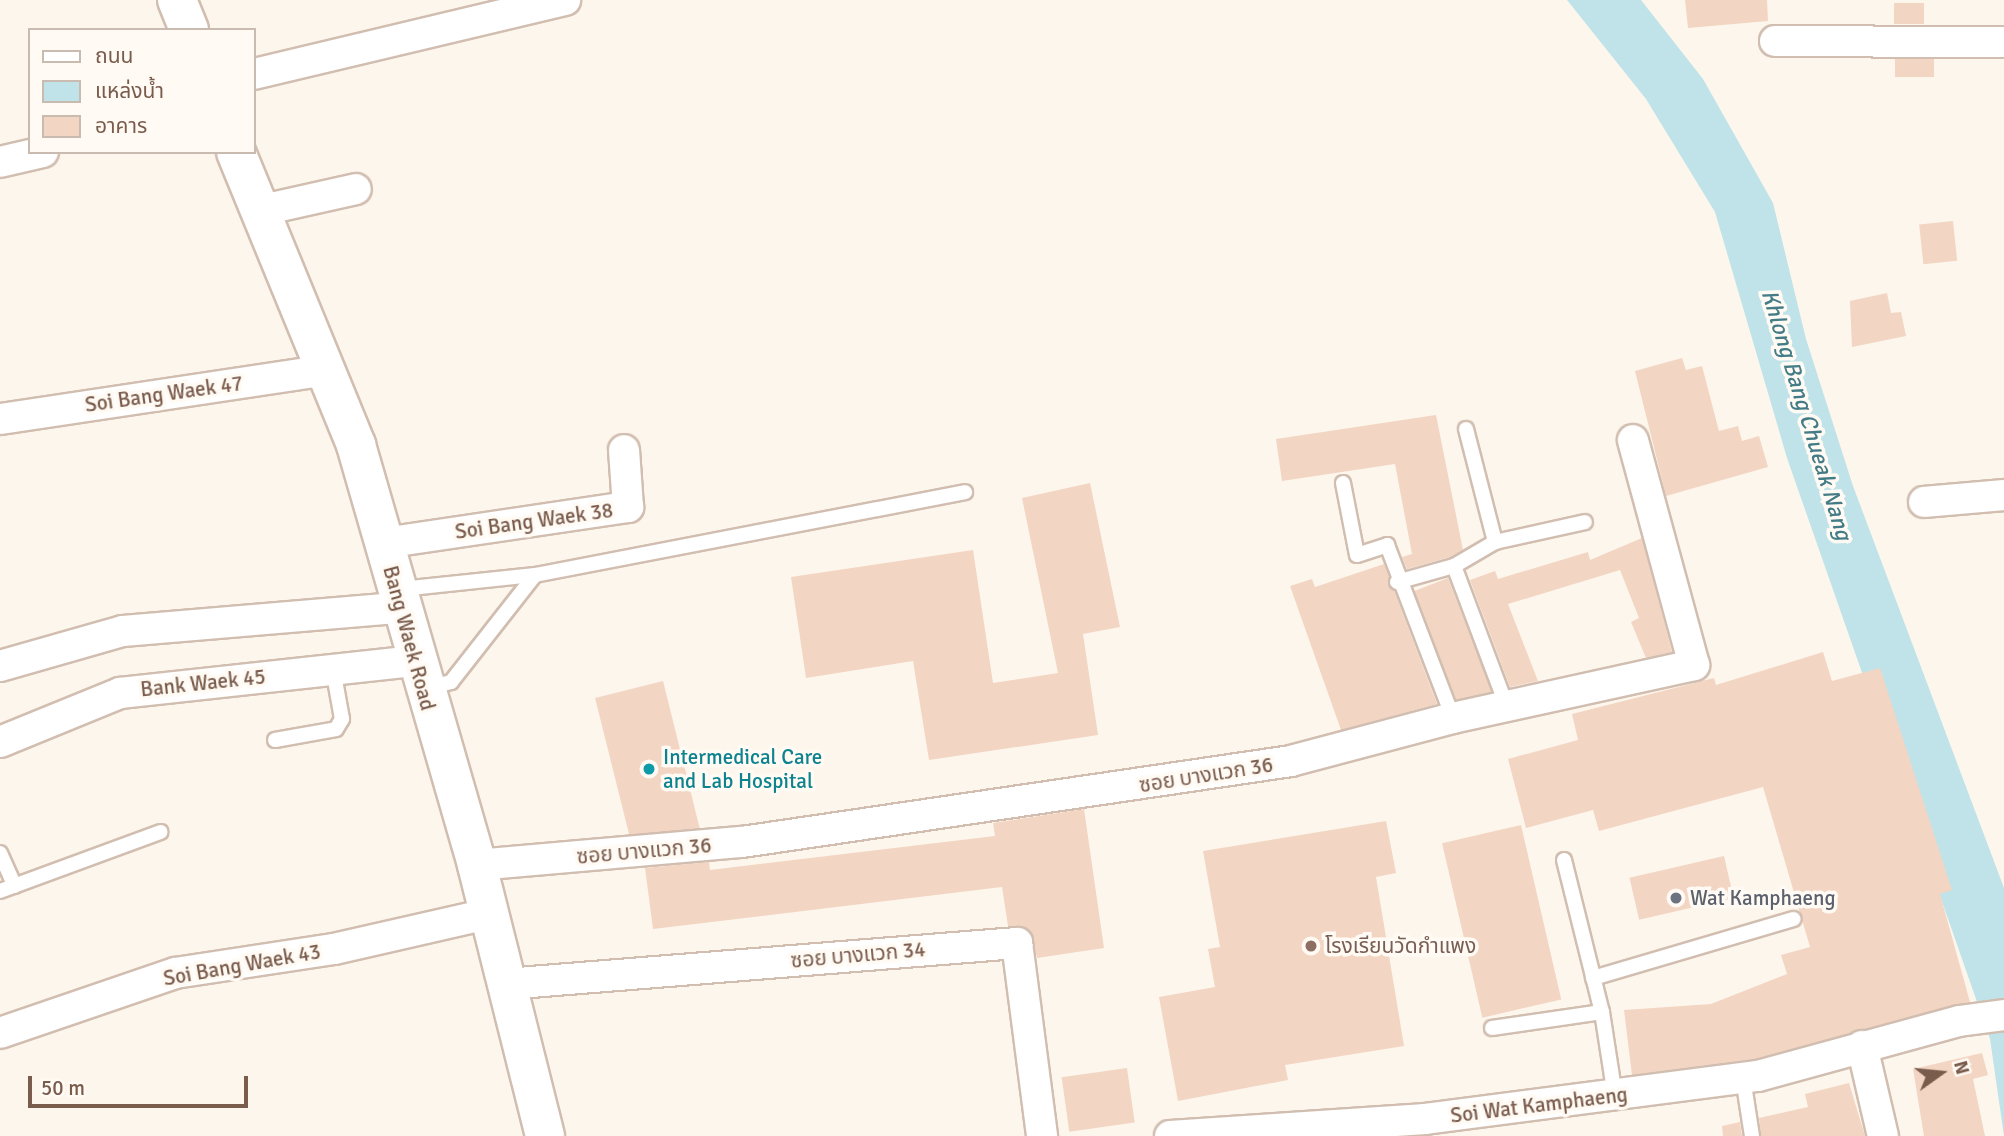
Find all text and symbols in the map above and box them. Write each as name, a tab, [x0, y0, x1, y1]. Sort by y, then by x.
legend	[28, 28, 256, 154]
text: ถนน	[95, 43, 133, 69]
text: แหล่งน้ำ	[95, 78, 164, 104]
text: อาคาร	[95, 113, 147, 139]
water label: Khlong Bang Chueak Nang	[1755, 286, 1857, 544]
street label: Soi Bang Waek 47	[83, 370, 245, 418]
street label: Soi Bang Waek 38	[453, 497, 615, 545]
street label: Bang Waek Road	[378, 563, 440, 713]
street label: Bank Waek 45	[139, 664, 267, 702]
place label: Intermedical Care and Lab Hospital	[663, 744, 822, 794]
street label: ซอย บางแวก 36	[1137, 752, 1275, 798]
marker: Intermedical Care and Lab Hospital	[641, 761, 657, 777]
street label: ซอย บางแวก 36	[576, 833, 712, 869]
place label: Wat Kamphaeng	[1690, 885, 1836, 911]
marker: Wat Kamphaeng	[1668, 890, 1684, 906]
place label: โรงเรียนวัดกำแพง	[1325, 933, 1476, 959]
street label: ซอย บางแวก 34	[790, 937, 926, 973]
marker: โรงเรียนวัดกำแพง	[1303, 938, 1319, 954]
street label: Soi Bang Waek 43	[161, 939, 323, 991]
north arrow	[1906, 1038, 1976, 1108]
text: N	[1948, 1058, 1975, 1077]
scale bar	[32, 1062, 252, 1106]
text: 50 m	[41, 1075, 85, 1101]
street label: Soi Wat Kamphaeng	[1449, 1082, 1629, 1128]

